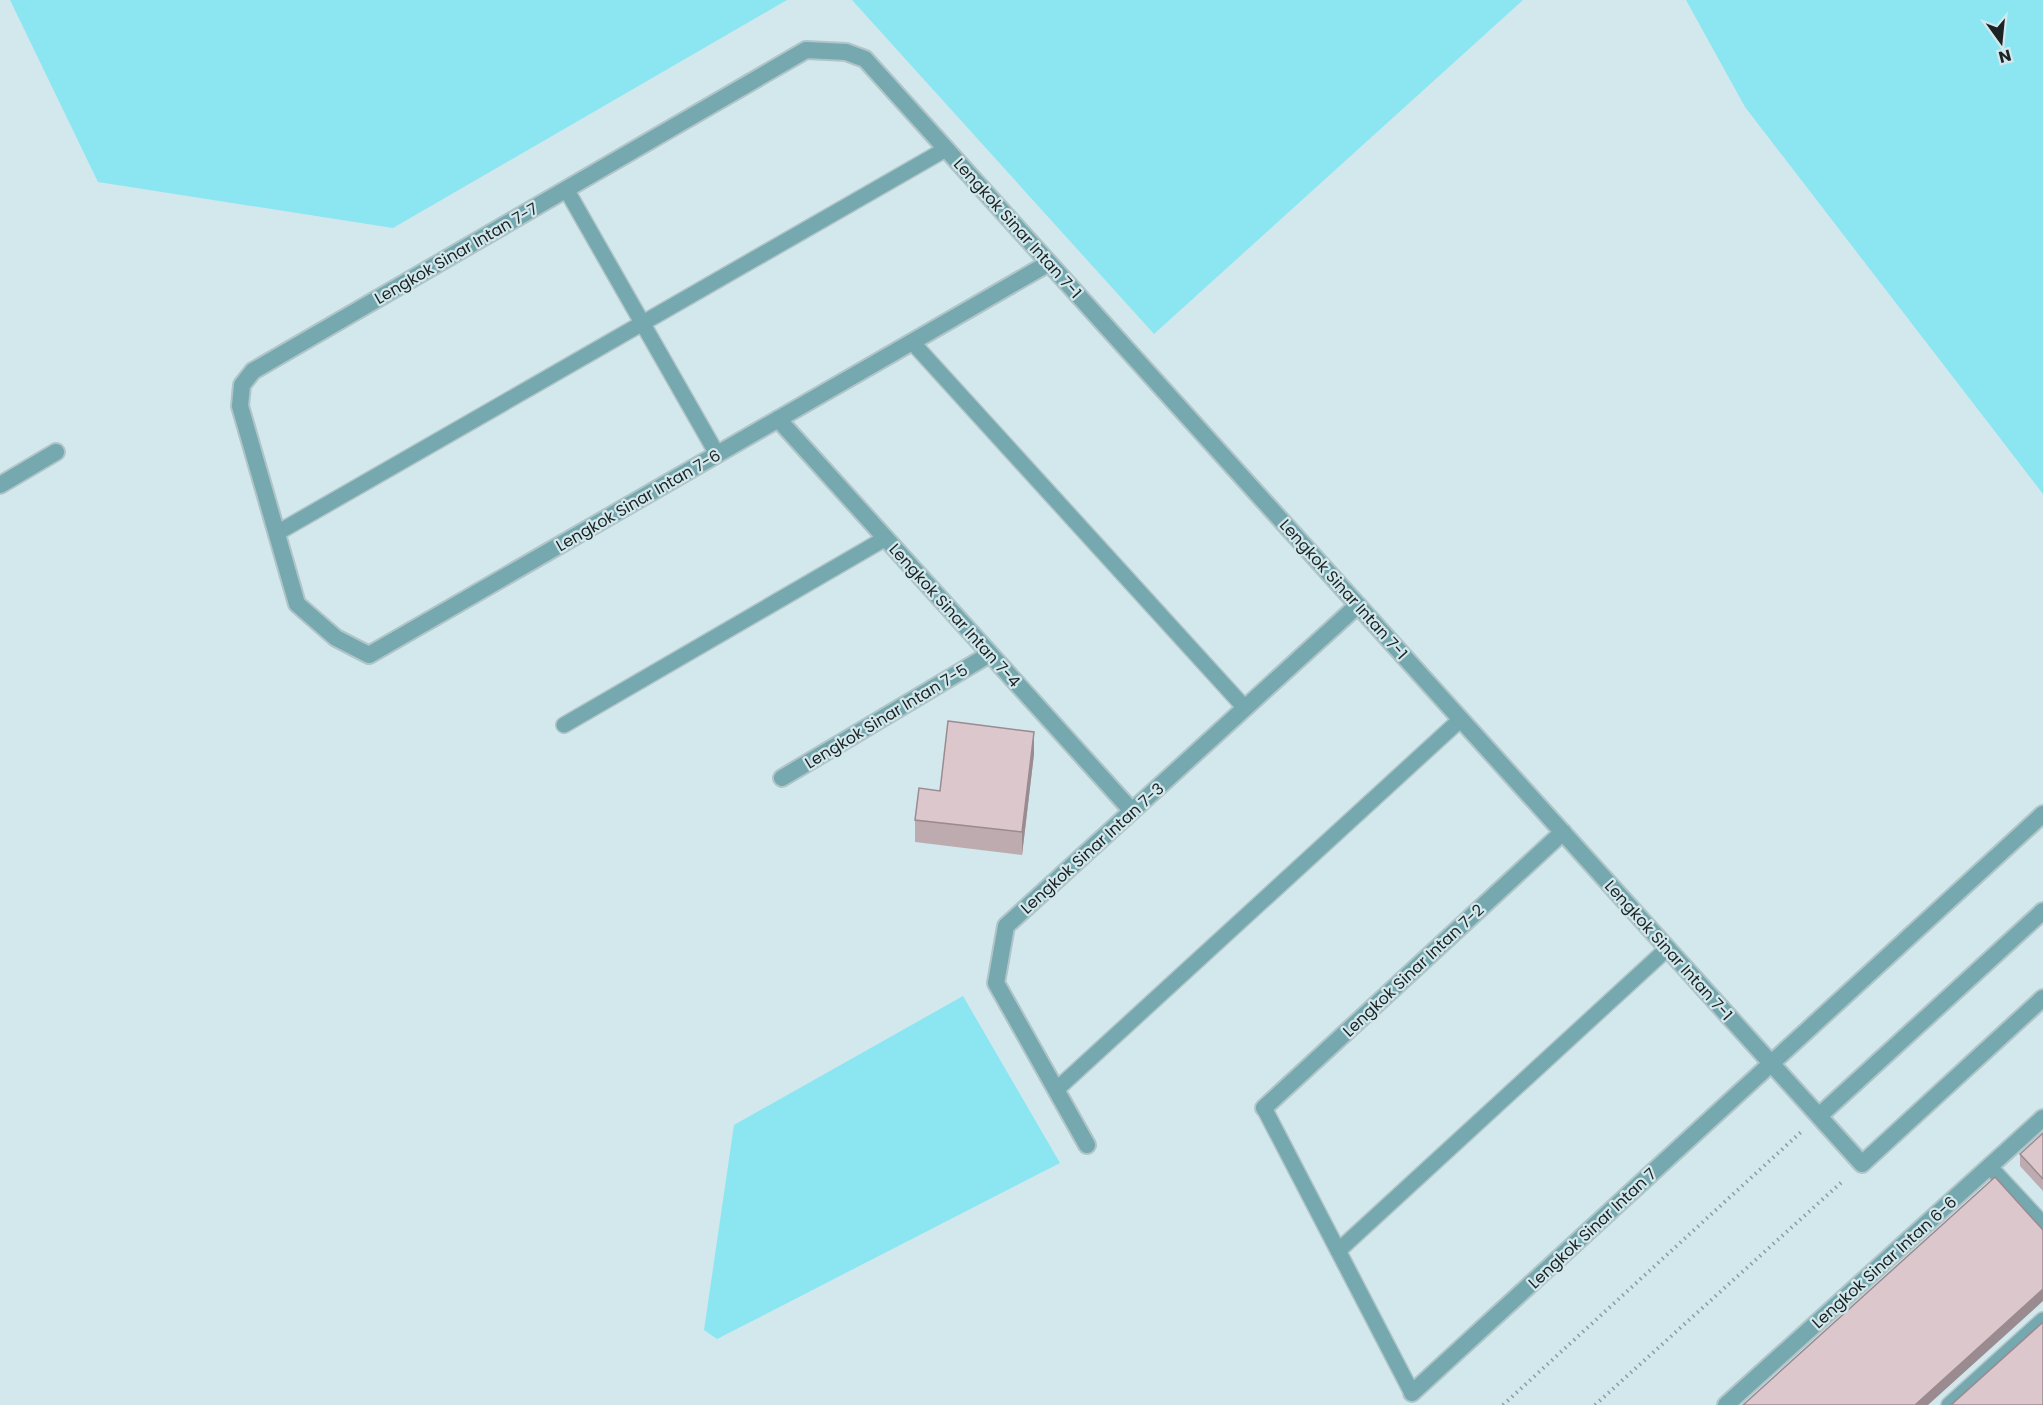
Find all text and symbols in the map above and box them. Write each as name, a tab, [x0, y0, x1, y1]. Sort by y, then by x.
north arrow	[1971, 12, 2031, 72]
text: N	[1996, 43, 2014, 69]
street label: Lengkok Sinar Intan 7-1	[948, 153, 1087, 303]
street label: Lengkok Sinar Intan 7-7	[370, 197, 542, 310]
street label: Lengkok Sinar Intan 7-6	[552, 444, 725, 557]
street label: Lengkok Sinar Intan 7-1	[1274, 514, 1413, 664]
street label: Lengkok Sinar Intan 7-4	[884, 538, 1026, 692]
street label: Lengkok Sinar Intan 7-5	[800, 659, 972, 774]
street label: Lengkok Sinar Intan 7-3	[1016, 778, 1169, 919]
street label: Lengkok Sinar Intan 7-1	[1599, 875, 1738, 1025]
street label: Lengkok Sinar Intan 7-2	[1338, 899, 1489, 1042]
street label: Lengkok Sinar Intan 7	[1523, 1163, 1662, 1294]
street label: Lengkok Sinar Intan 6-6	[1807, 1191, 1962, 1334]

